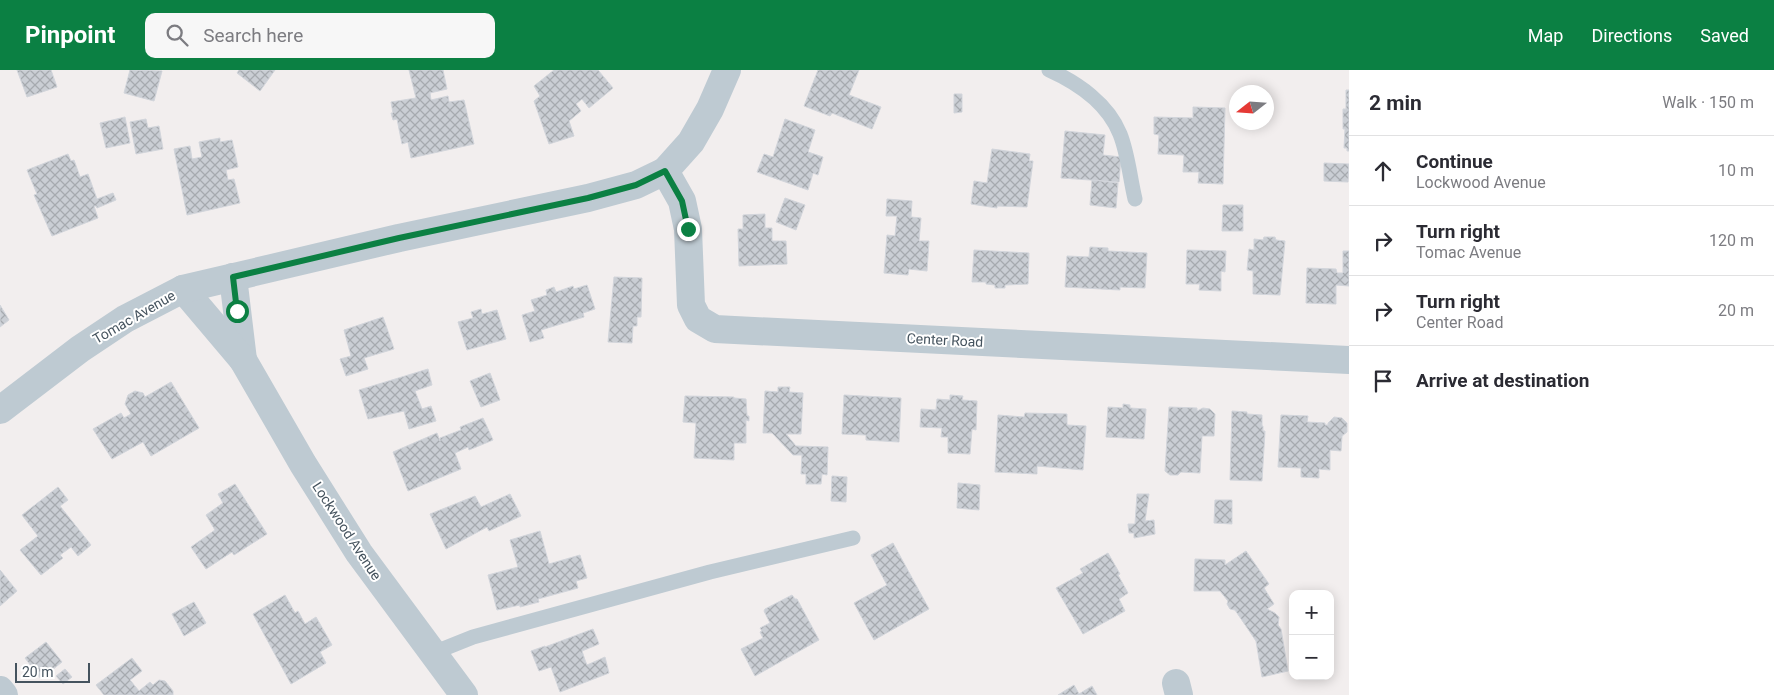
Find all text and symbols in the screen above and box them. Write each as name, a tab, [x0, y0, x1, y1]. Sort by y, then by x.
search box	[145, 13, 495, 58]
text: Pinpoint	[25, 21, 115, 49]
icon: search	[163, 21, 191, 49]
text: Search here	[203, 24, 303, 47]
text: Map	[1528, 25, 1563, 46]
text: Directions	[1591, 25, 1672, 46]
text: Saved	[1700, 25, 1749, 46]
north arrow	[1229, 85, 1274, 130]
text: 2 min	[1369, 91, 1422, 115]
text: Walk · 150 m	[1662, 93, 1754, 112]
text: Continue	[1416, 150, 1493, 173]
icon: ahead	[1369, 157, 1397, 185]
text: 10 m	[1718, 161, 1754, 180]
text: Lockwood Avenue	[1416, 173, 1546, 192]
route end	[677, 218, 700, 241]
text: Turn right	[1416, 220, 1500, 243]
icon: right	[1369, 227, 1397, 255]
text: 120 m	[1709, 231, 1754, 250]
text: Tomac Avenue	[1416, 243, 1521, 262]
street label: Tomac Avenue	[90, 287, 178, 347]
text: Turn right	[1416, 290, 1500, 313]
icon: right	[1369, 297, 1397, 325]
route start	[226, 300, 249, 323]
text: 20 m	[1718, 301, 1754, 320]
text: Center Road	[1416, 313, 1504, 332]
street label: Center Road	[906, 330, 984, 350]
icon: arrive	[1369, 367, 1397, 395]
text: Arrive at destination	[1416, 369, 1589, 392]
street label: Lockwood Avenue	[309, 479, 385, 583]
map controls	[1289, 590, 1334, 680]
button: +	[1289, 590, 1334, 635]
button: −	[1289, 635, 1334, 680]
scale bar	[15, 660, 90, 683]
text: 20 m	[22, 664, 54, 680]

